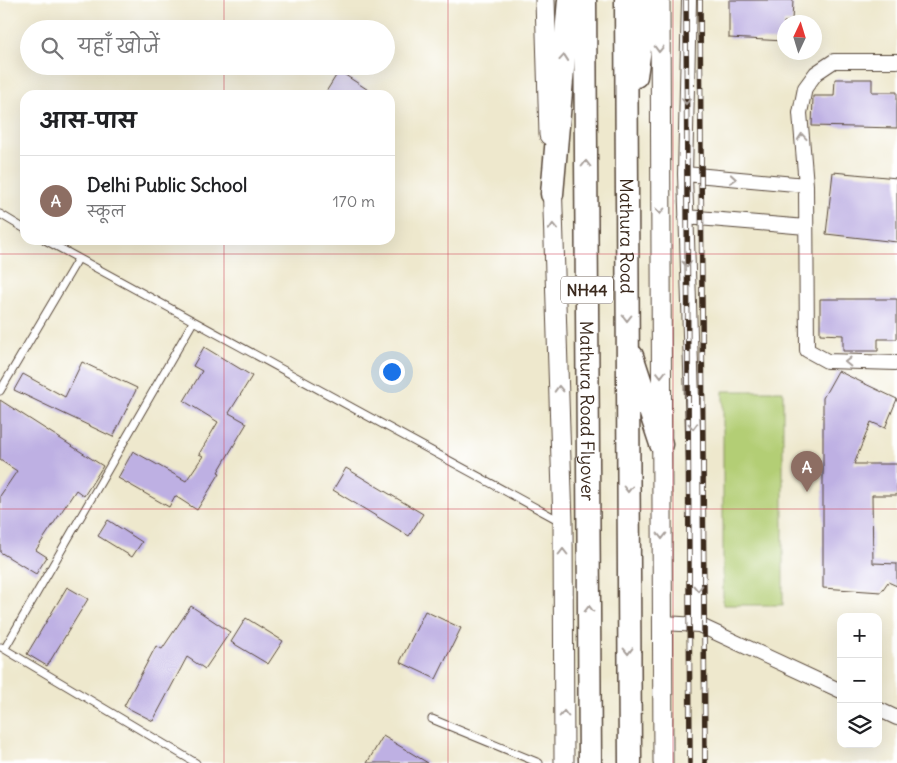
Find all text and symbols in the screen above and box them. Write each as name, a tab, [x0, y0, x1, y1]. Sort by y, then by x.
north arrow	[777, 15, 822, 60]
search box	[20, 20, 395, 75]
icon: search	[38, 34, 66, 62]
text: यहाँ खोजें	[78, 34, 159, 58]
one-way arrow	[654, 45, 665, 53]
one-way arrow	[558, 54, 569, 62]
one-way arrow	[681, 97, 692, 105]
text: आस-पास	[40, 107, 137, 134]
one-way arrow	[796, 133, 807, 141]
one-way arrow	[581, 160, 591, 168]
text: Delhi Public School	[87, 173, 247, 197]
one-way arrow	[729, 173, 737, 184]
street label: Mathura Road	[615, 178, 639, 294]
text: A	[51, 191, 61, 211]
text: 170 m	[332, 191, 375, 211]
text: स्कूल	[87, 201, 125, 221]
one-way arrow	[655, 208, 665, 215]
one-way arrow	[548, 223, 559, 231]
one-way arrow	[682, 260, 693, 268]
road number: NH44	[561, 276, 613, 304]
one-way arrow	[622, 314, 632, 322]
street label: Mathura Road Flyover	[576, 321, 600, 502]
one-way arrow	[844, 357, 852, 367]
your location	[379, 359, 405, 385]
one-way arrow	[656, 370, 666, 378]
one-way arrow	[553, 385, 564, 393]
one-way arrow	[687, 422, 698, 430]
pin: A	[791, 451, 823, 492]
one-way arrow	[622, 485, 633, 493]
one-way arrow	[657, 532, 667, 540]
one-way arrow	[558, 548, 568, 556]
one-way arrow	[693, 585, 703, 593]
one-way arrow	[584, 605, 594, 613]
map controls	[837, 613, 882, 748]
button: +	[837, 613, 882, 658]
one-way arrow	[623, 648, 633, 656]
button: −	[837, 658, 882, 703]
button: layers	[837, 703, 882, 748]
one-way arrow	[559, 710, 569, 718]

